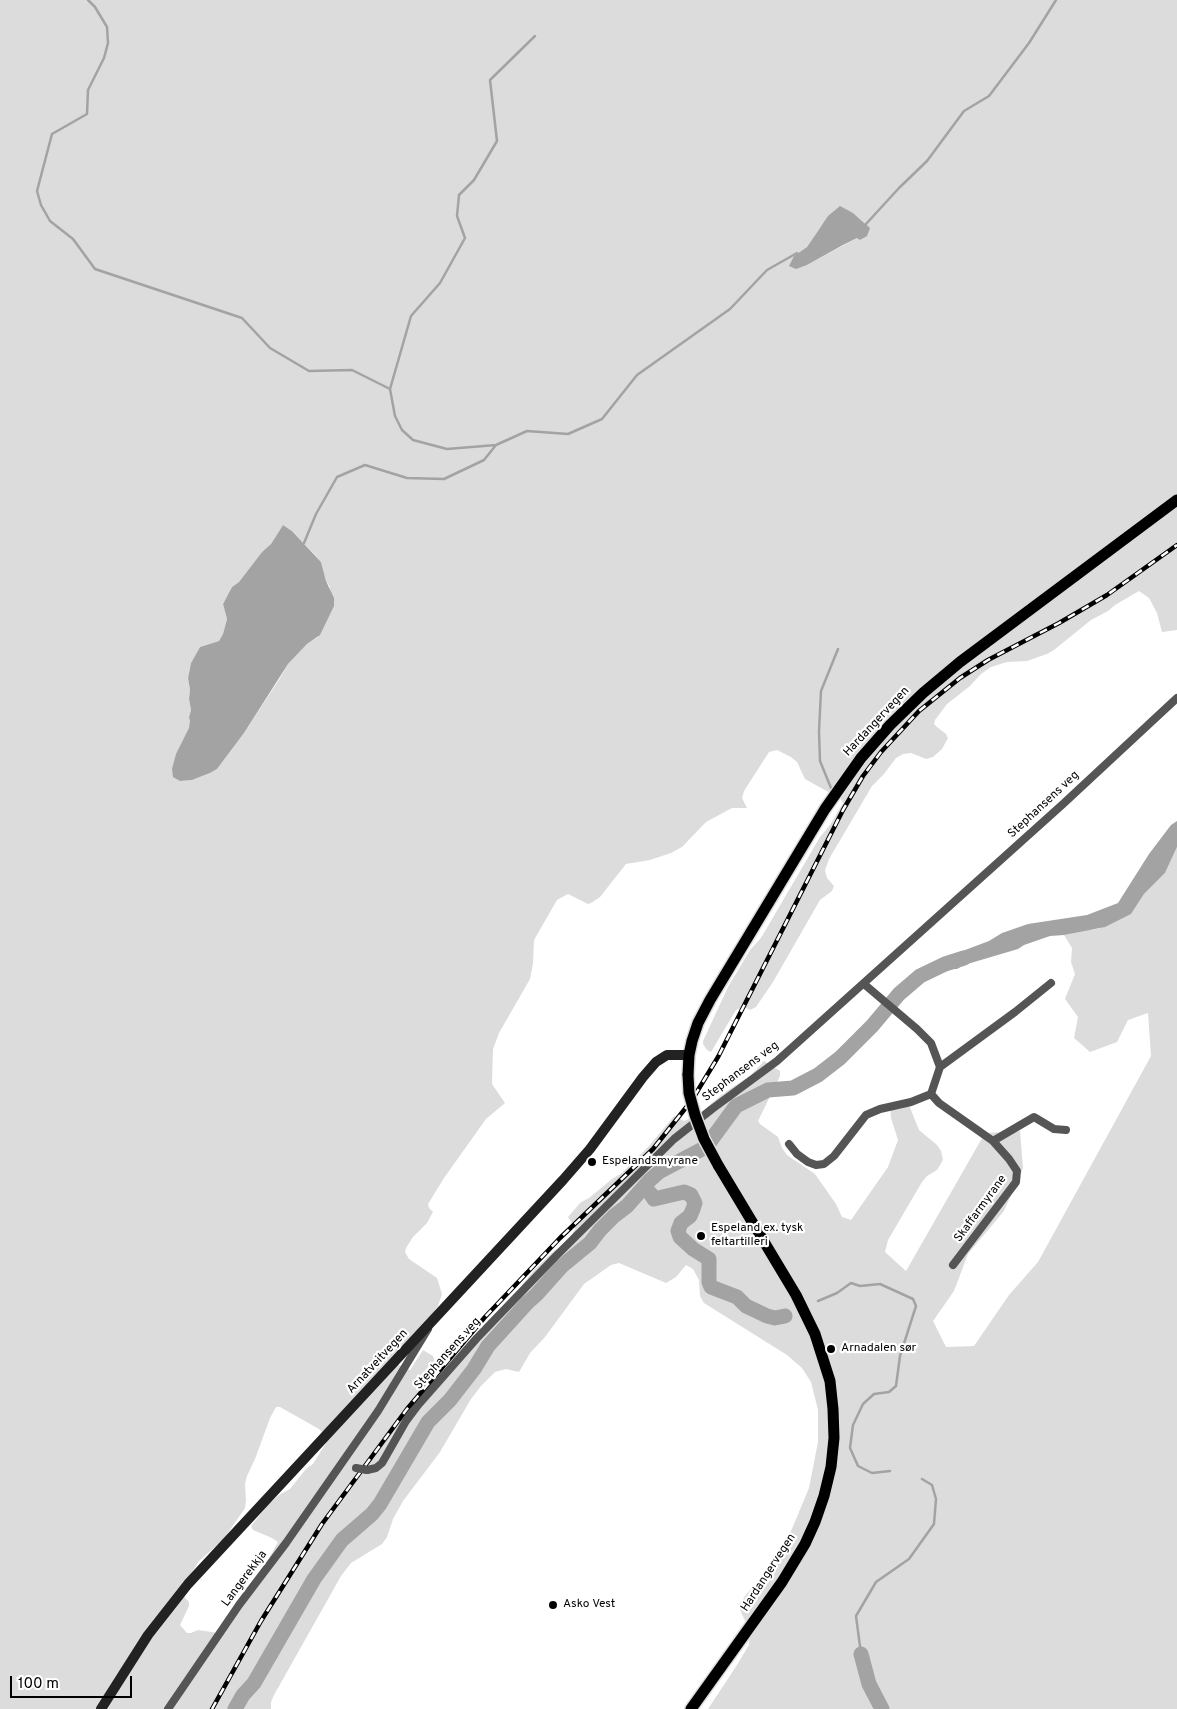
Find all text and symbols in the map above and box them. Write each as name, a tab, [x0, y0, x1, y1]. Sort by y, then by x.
street label: Hardangervegen	[841, 684, 913, 760]
street label: Stephansens veg	[1006, 768, 1082, 842]
street label: Stephansens veg	[700, 1039, 782, 1105]
place label: Espelandsmyrane	[602, 1155, 698, 1169]
marker: Espelandsmyrane	[586, 1156, 598, 1168]
street label: Skaffarmyrane	[952, 1173, 1010, 1245]
place label: Espeland ex. tysk feltartilleri	[711, 1222, 803, 1250]
marker: Espeland ex. tysk feltartilleri	[695, 1230, 707, 1242]
street label: Stephansens veg	[412, 1315, 484, 1393]
street label: Arnatveitvegen	[345, 1327, 411, 1397]
place label: Arnadalen sør	[841, 1342, 916, 1356]
marker: Arnadalen sør	[825, 1343, 837, 1355]
street label: Hardangervegen	[738, 1531, 800, 1615]
street label: Langerekkja	[219, 1548, 271, 1610]
place label: Asko Vest	[563, 1598, 615, 1612]
marker: Asko Vest	[547, 1599, 559, 1611]
scale bar	[12, 1666, 135, 1698]
text: 100 m	[18, 1675, 59, 1694]

